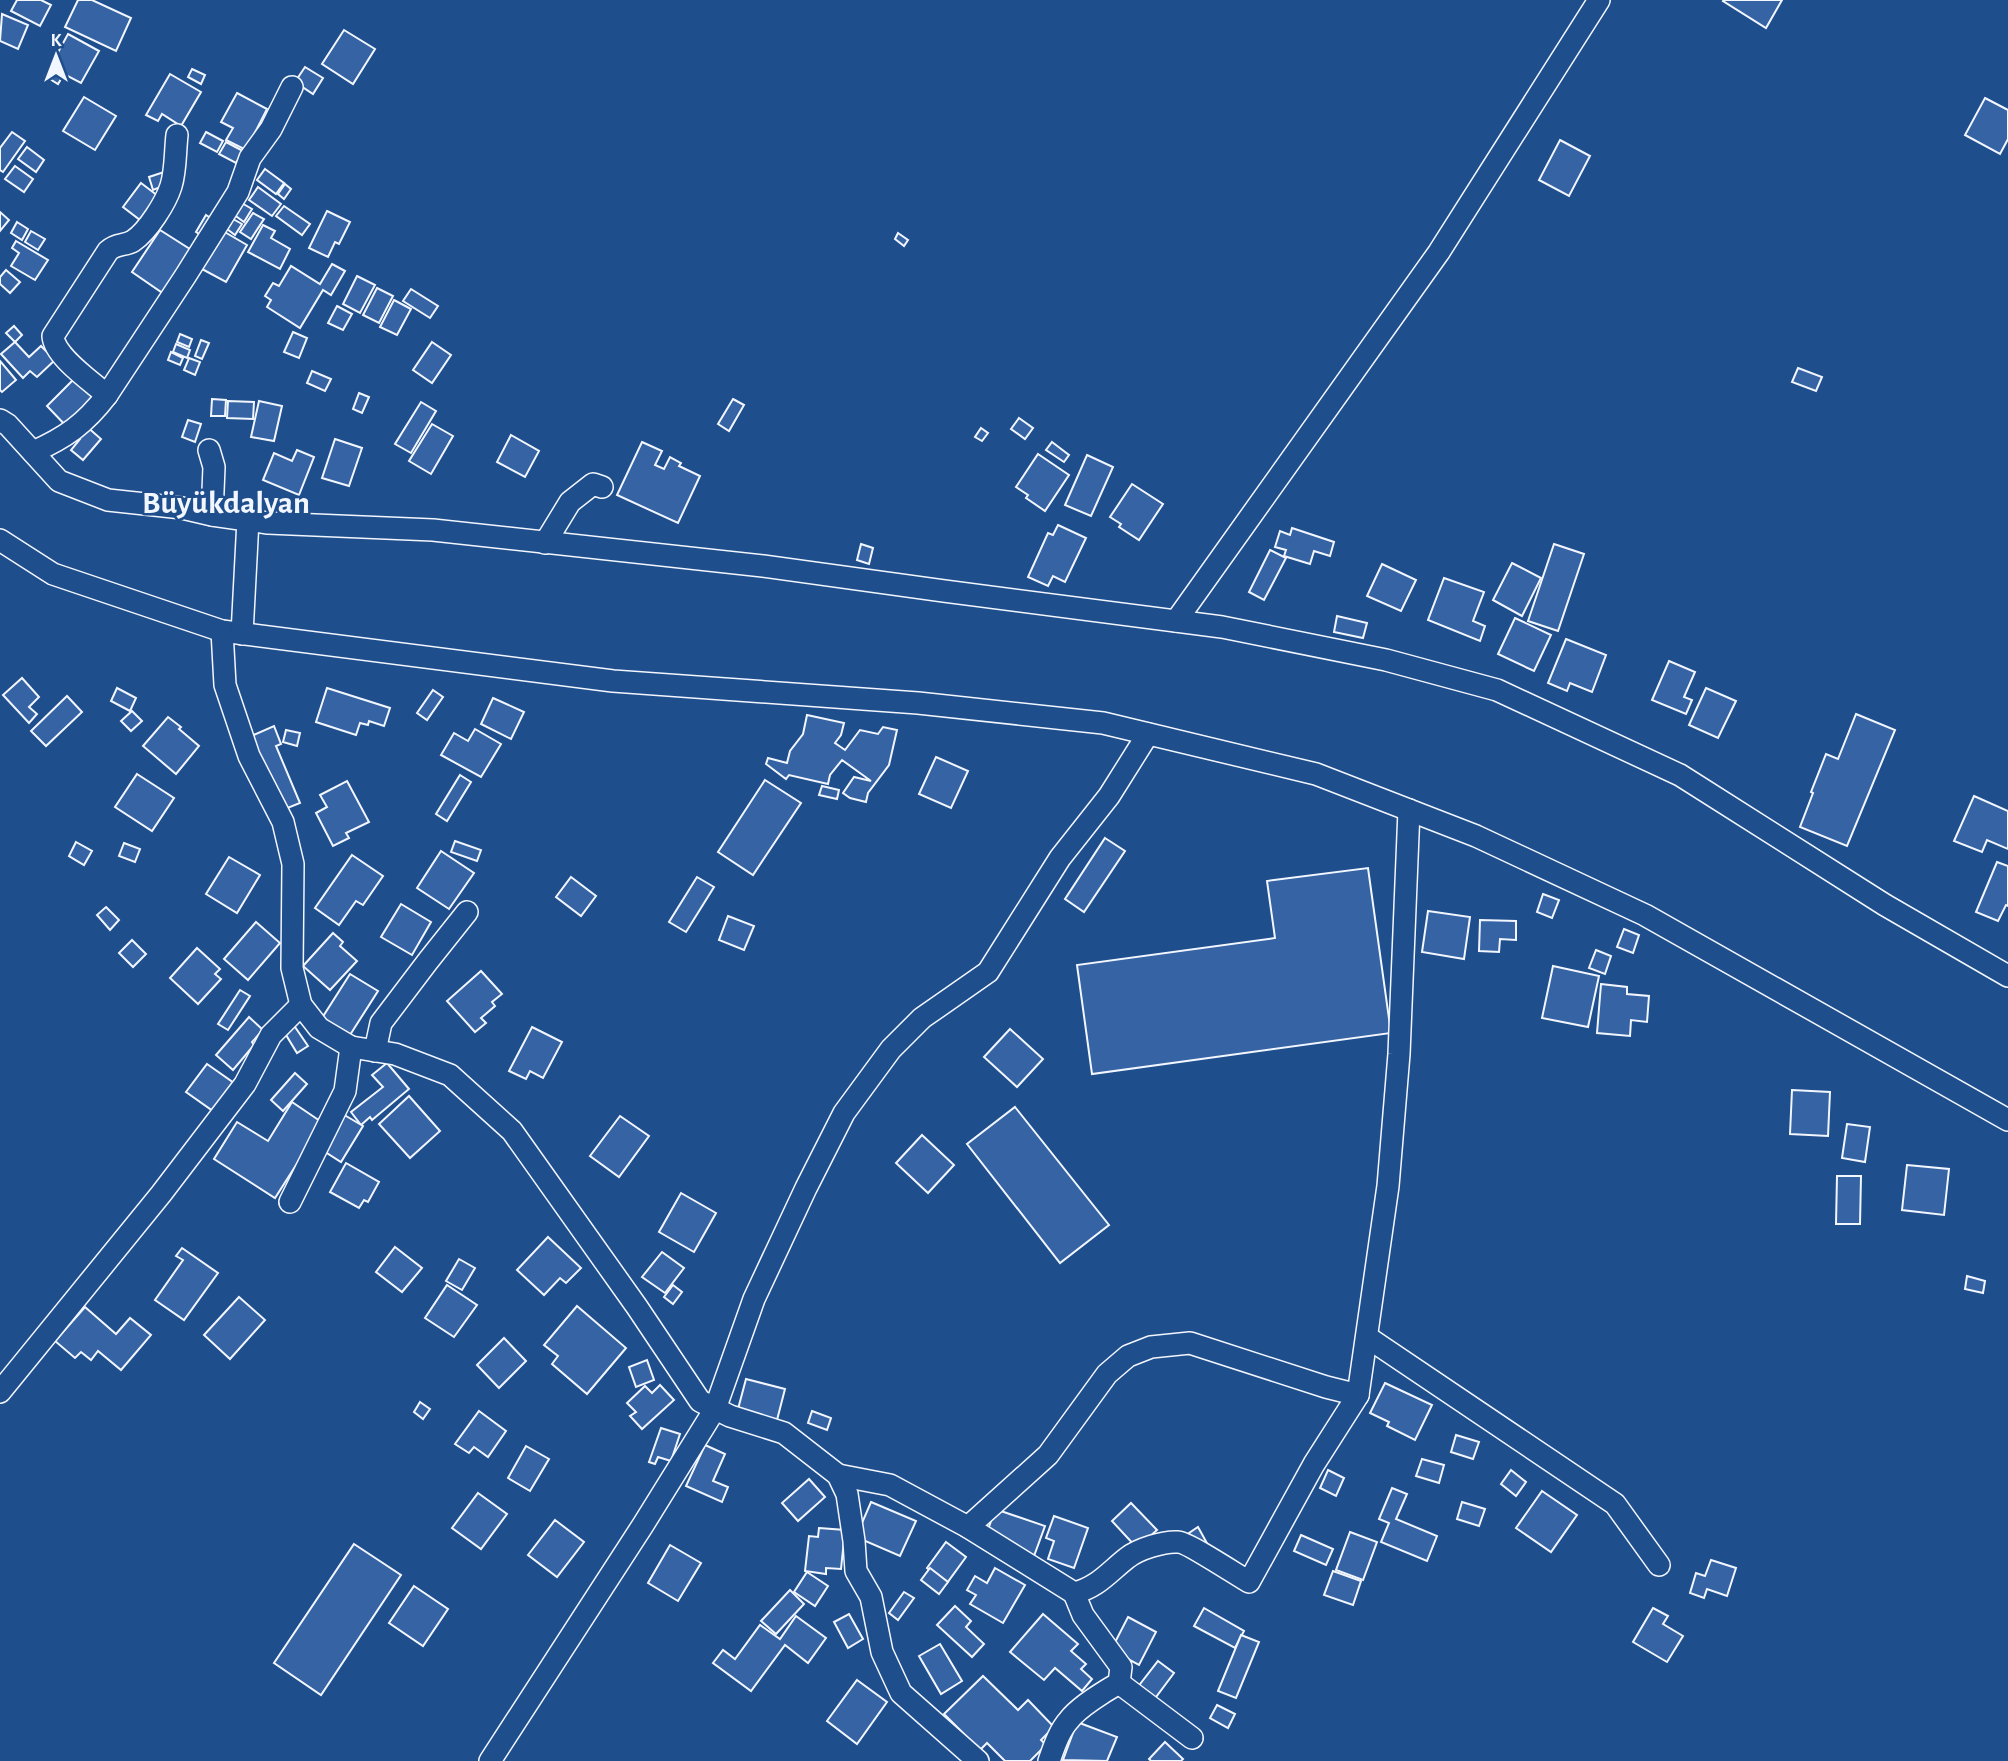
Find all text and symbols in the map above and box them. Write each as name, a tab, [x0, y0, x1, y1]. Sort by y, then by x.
north arrow	[21, 21, 91, 91]
text: K	[50, 31, 62, 50]
district label: Büyükdalyan	[142, 487, 310, 519]

